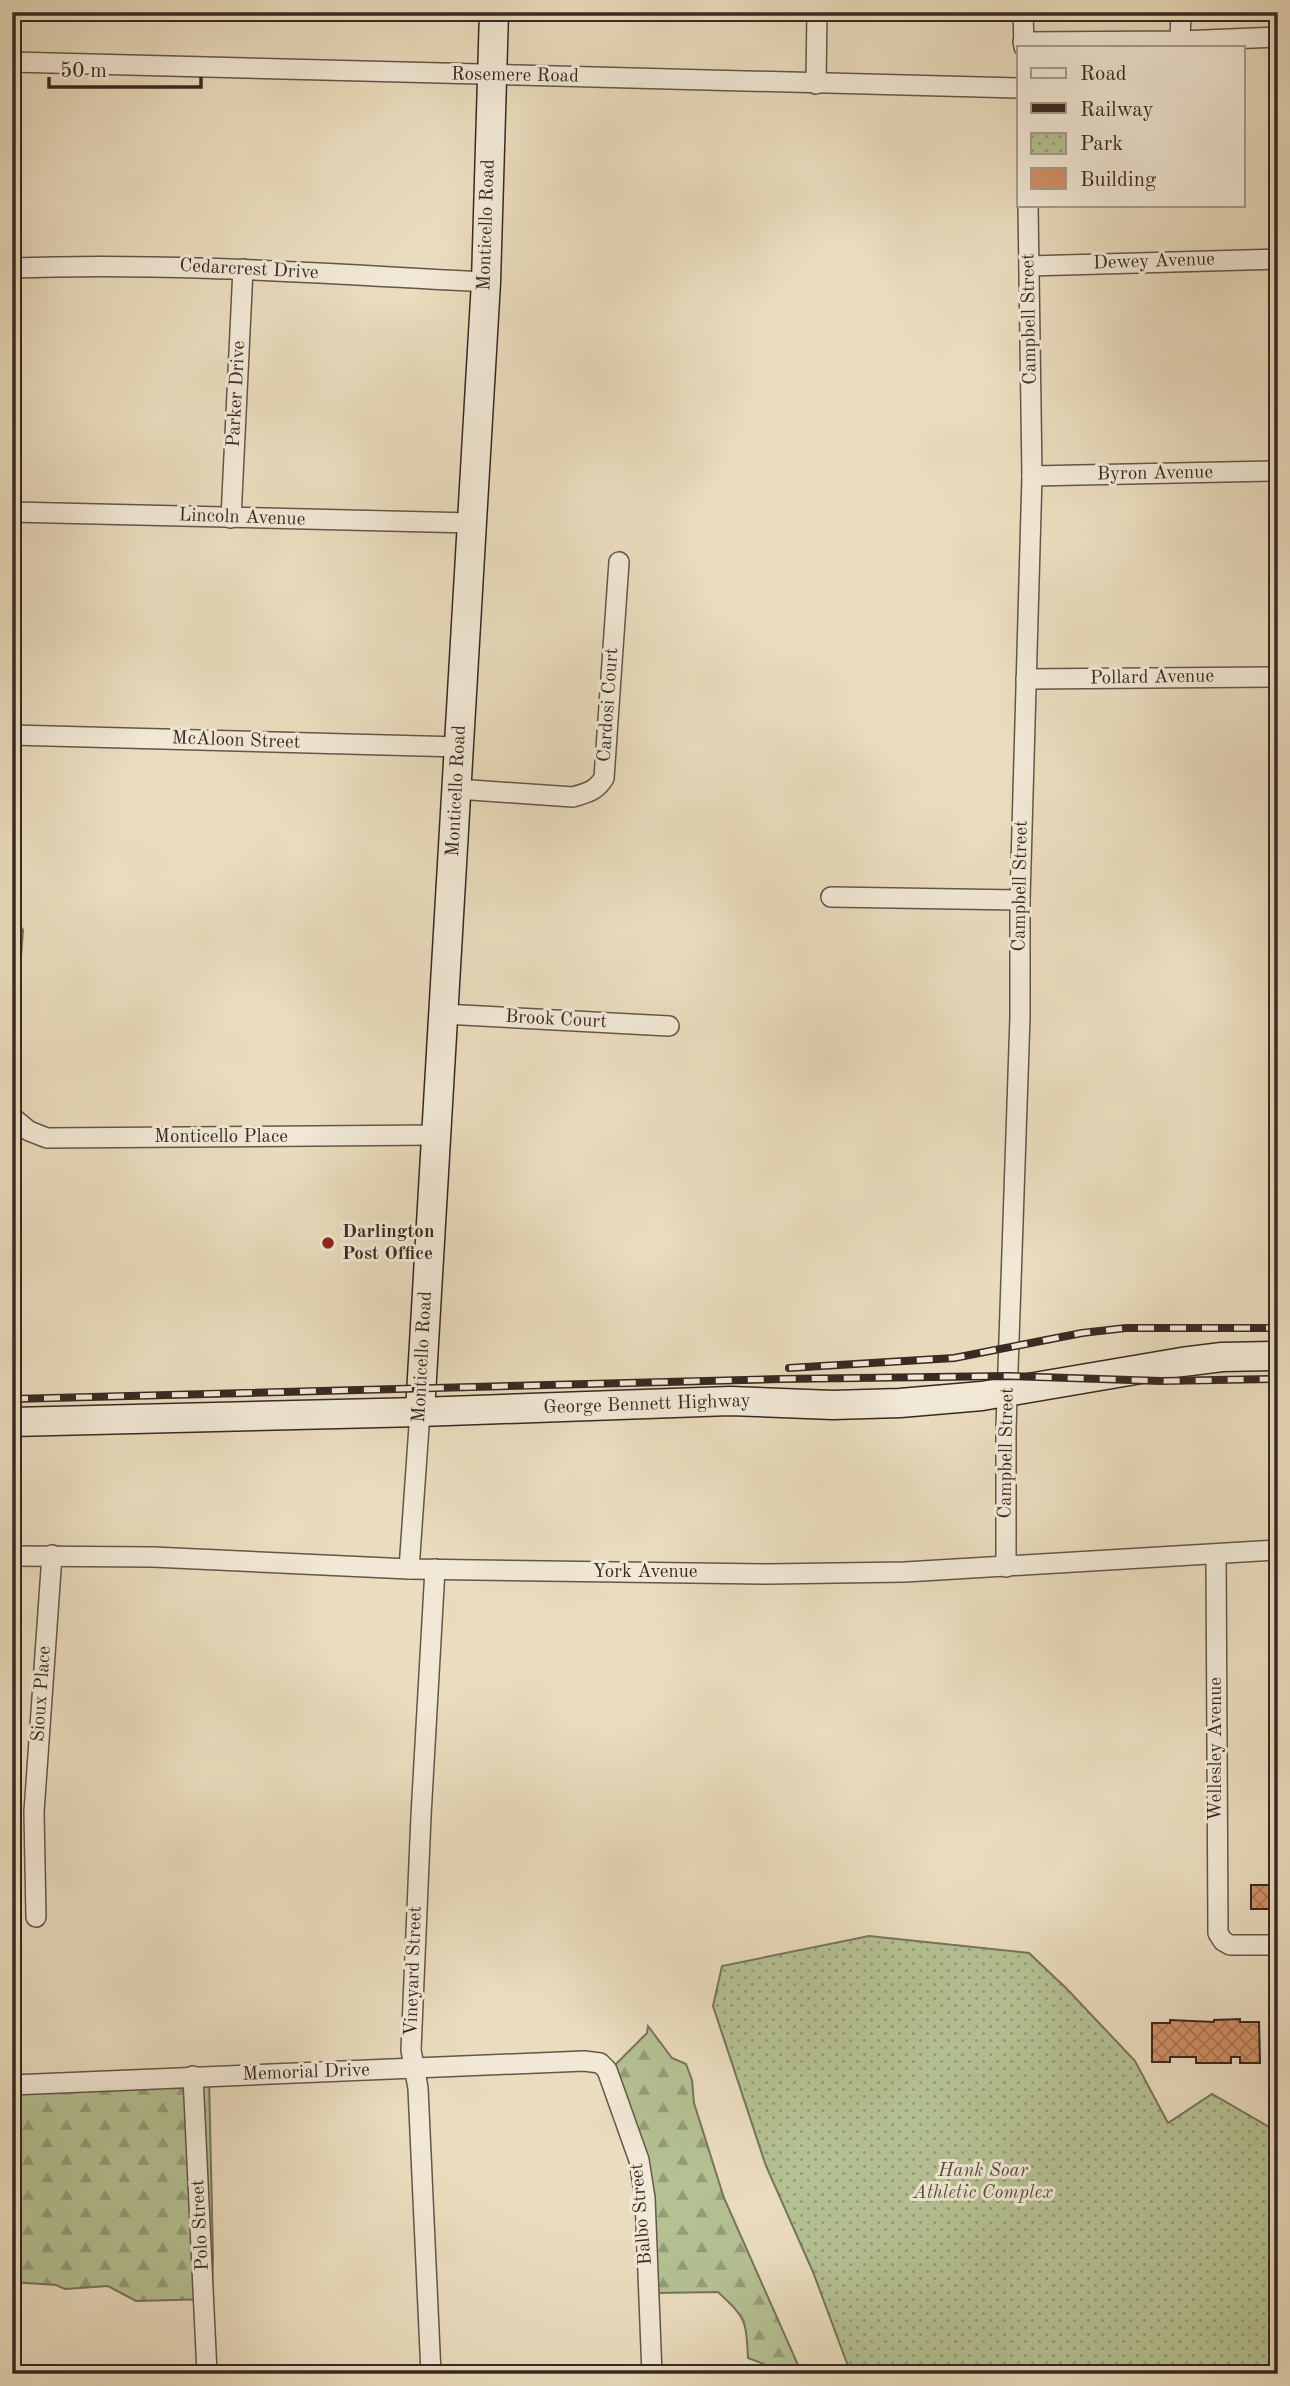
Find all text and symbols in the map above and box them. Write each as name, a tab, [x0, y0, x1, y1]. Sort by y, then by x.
scale bar	[49, 46, 201, 90]
legend	[1017, 46, 1244, 206]
text: 50 m	[60, 61, 107, 82]
text: Road	[1080, 64, 1127, 85]
street label: Rosemere Road	[451, 65, 579, 87]
text: Railway	[1080, 100, 1154, 121]
text: Park	[1080, 134, 1123, 155]
street label: Monticello Road	[475, 159, 499, 291]
text: Building	[1080, 170, 1157, 191]
street label: Dewey Avenue	[1093, 250, 1215, 274]
street label: Campbell Street	[1019, 253, 1041, 385]
street label: Cedarcrest Drive	[179, 257, 319, 283]
street label: Parker Drive	[225, 340, 249, 448]
street label: Byron Avenue	[1097, 463, 1213, 485]
street label: Lincoln Avenue	[178, 506, 306, 530]
street label: Cardosi Court	[596, 647, 622, 763]
street label: Pollard Avenue	[1090, 667, 1214, 689]
street label: Monticello Road	[444, 725, 470, 857]
street label: McAloon Street	[171, 729, 301, 753]
street label: Campbell Street	[1010, 820, 1032, 952]
street label: Brook Court	[505, 1008, 607, 1032]
street label: Monticello Place	[154, 1128, 288, 1147]
place label: Darlington Post Office	[342, 1223, 434, 1264]
marker: Darlington Post Office	[320, 1235, 336, 1251]
street label: Monticello Road	[410, 1291, 436, 1423]
street label: Campbell Street	[996, 1387, 1018, 1519]
street label: George Bennett Highway	[543, 1392, 751, 1418]
street label: York Avenue	[592, 1563, 698, 1582]
street label: Sioux Place	[29, 1645, 55, 1743]
street label: Wellesley Avenue	[1207, 1677, 1226, 1821]
street label: Vineyard Street	[402, 1906, 426, 2036]
street label: Memorial Drive	[242, 2061, 370, 2085]
street label: Balbo Street	[628, 2162, 656, 2266]
park label: Hank Soar Athletic Complex	[912, 2162, 1053, 2203]
street label: Polo Street	[189, 2179, 213, 2271]

